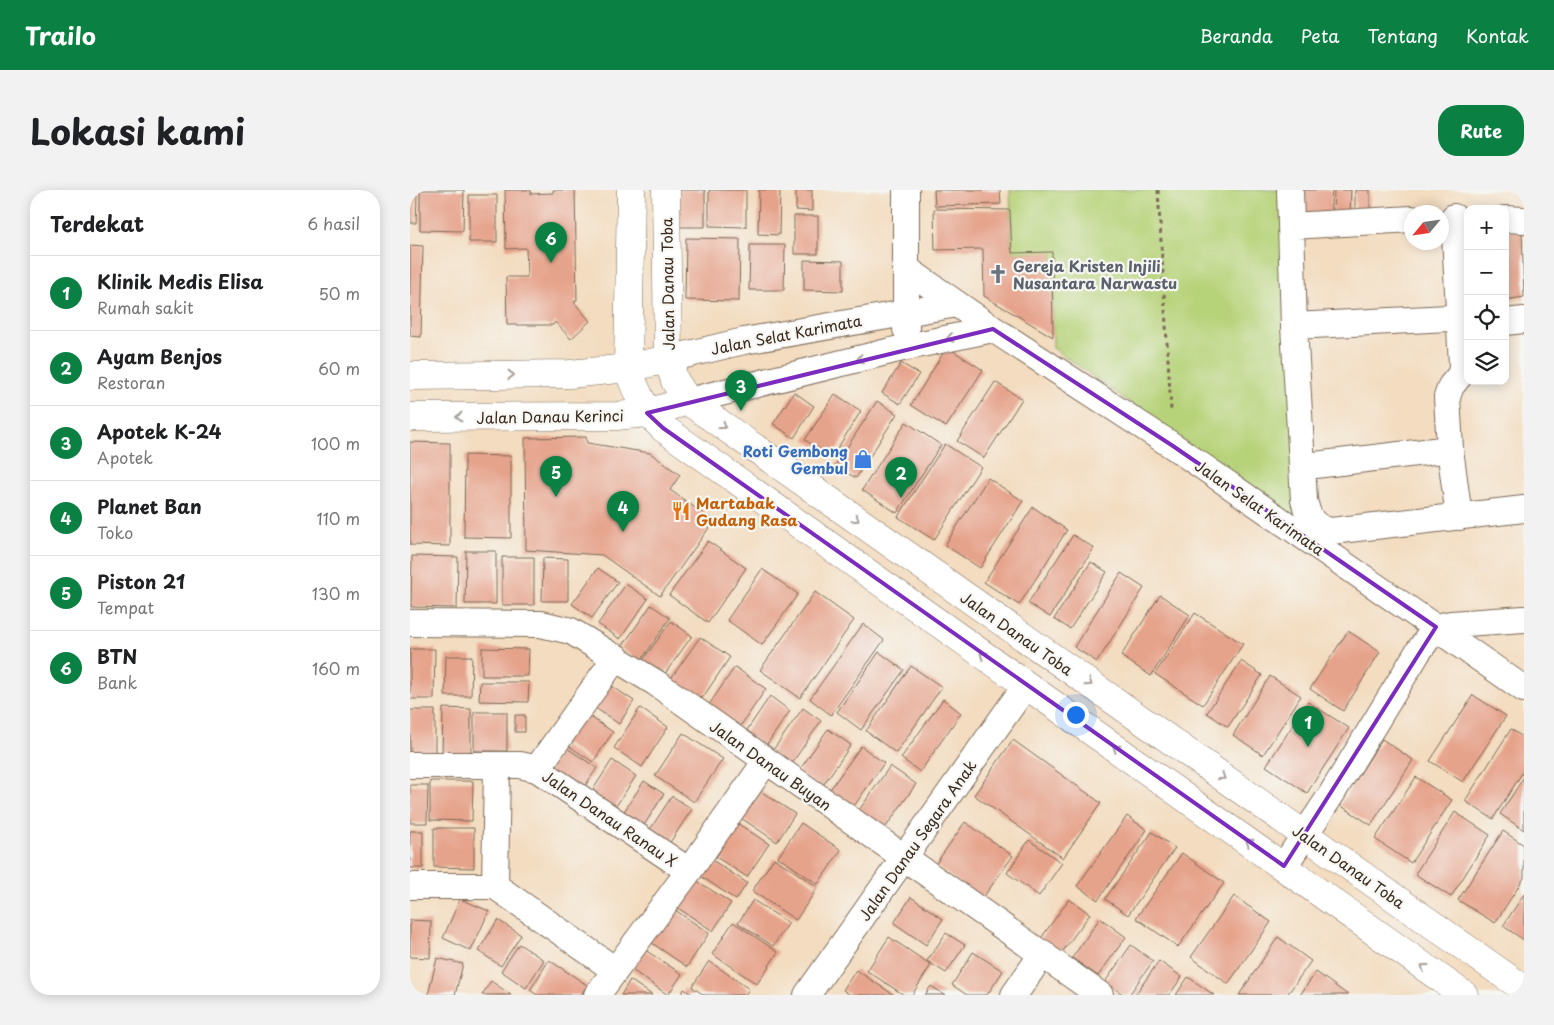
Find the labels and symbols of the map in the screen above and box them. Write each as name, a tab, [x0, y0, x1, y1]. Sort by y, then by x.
north arrow	[1404, 205, 1449, 250]
street label: Jalan Danau Toba	[654, 217, 680, 350]
pin: 6	[535, 222, 567, 263]
place label: Gereja Kristen Injili Nusantara Narwastu	[1013, 254, 1177, 294]
church icon: Gereja Kristen Injili Nusantara Narwastu	[987, 263, 1009, 285]
street label: Jalan Selat Karimata	[709, 308, 863, 360]
one-way arrow	[946, 332, 955, 343]
one-way arrow	[855, 353, 864, 364]
one-way arrow	[508, 370, 515, 380]
pin: 3	[725, 370, 757, 411]
street label: Jalan Danau Kerinci	[476, 403, 624, 429]
one-way arrow	[454, 412, 462, 422]
one-way arrow	[717, 420, 726, 429]
place label: Roti Gembong Gembul	[743, 439, 848, 479]
shop icon: Roti Gembong Gembul	[852, 448, 874, 470]
street label: Jalan Selat Karimata	[1191, 454, 1329, 560]
pin: 5	[540, 456, 572, 497]
pin: 2	[885, 457, 917, 498]
pin: 4	[607, 491, 639, 532]
place label: Martabak Gudang Rasa	[696, 491, 798, 531]
restaurant icon: Martabak Gudang Rasa	[670, 500, 692, 522]
one-way arrow	[850, 513, 859, 522]
street label: Jalan Danau Toba	[956, 586, 1078, 681]
one-way arrow	[980, 651, 989, 661]
one-way arrow	[1083, 677, 1093, 686]
your location	[1063, 702, 1089, 728]
pin: 1	[1292, 706, 1324, 747]
street label: Jalan Danau Buyan	[705, 714, 837, 816]
one-way arrow	[1112, 745, 1122, 754]
street label: Jalan Danau Segara Anak	[853, 755, 981, 925]
street label: Jalan Danau Ranau X	[538, 764, 682, 872]
one-way arrow	[1216, 771, 1225, 780]
street label: Jalan Danau Toba	[1288, 819, 1410, 914]
one-way arrow	[1245, 839, 1255, 848]
one-way arrow	[1420, 964, 1430, 973]

